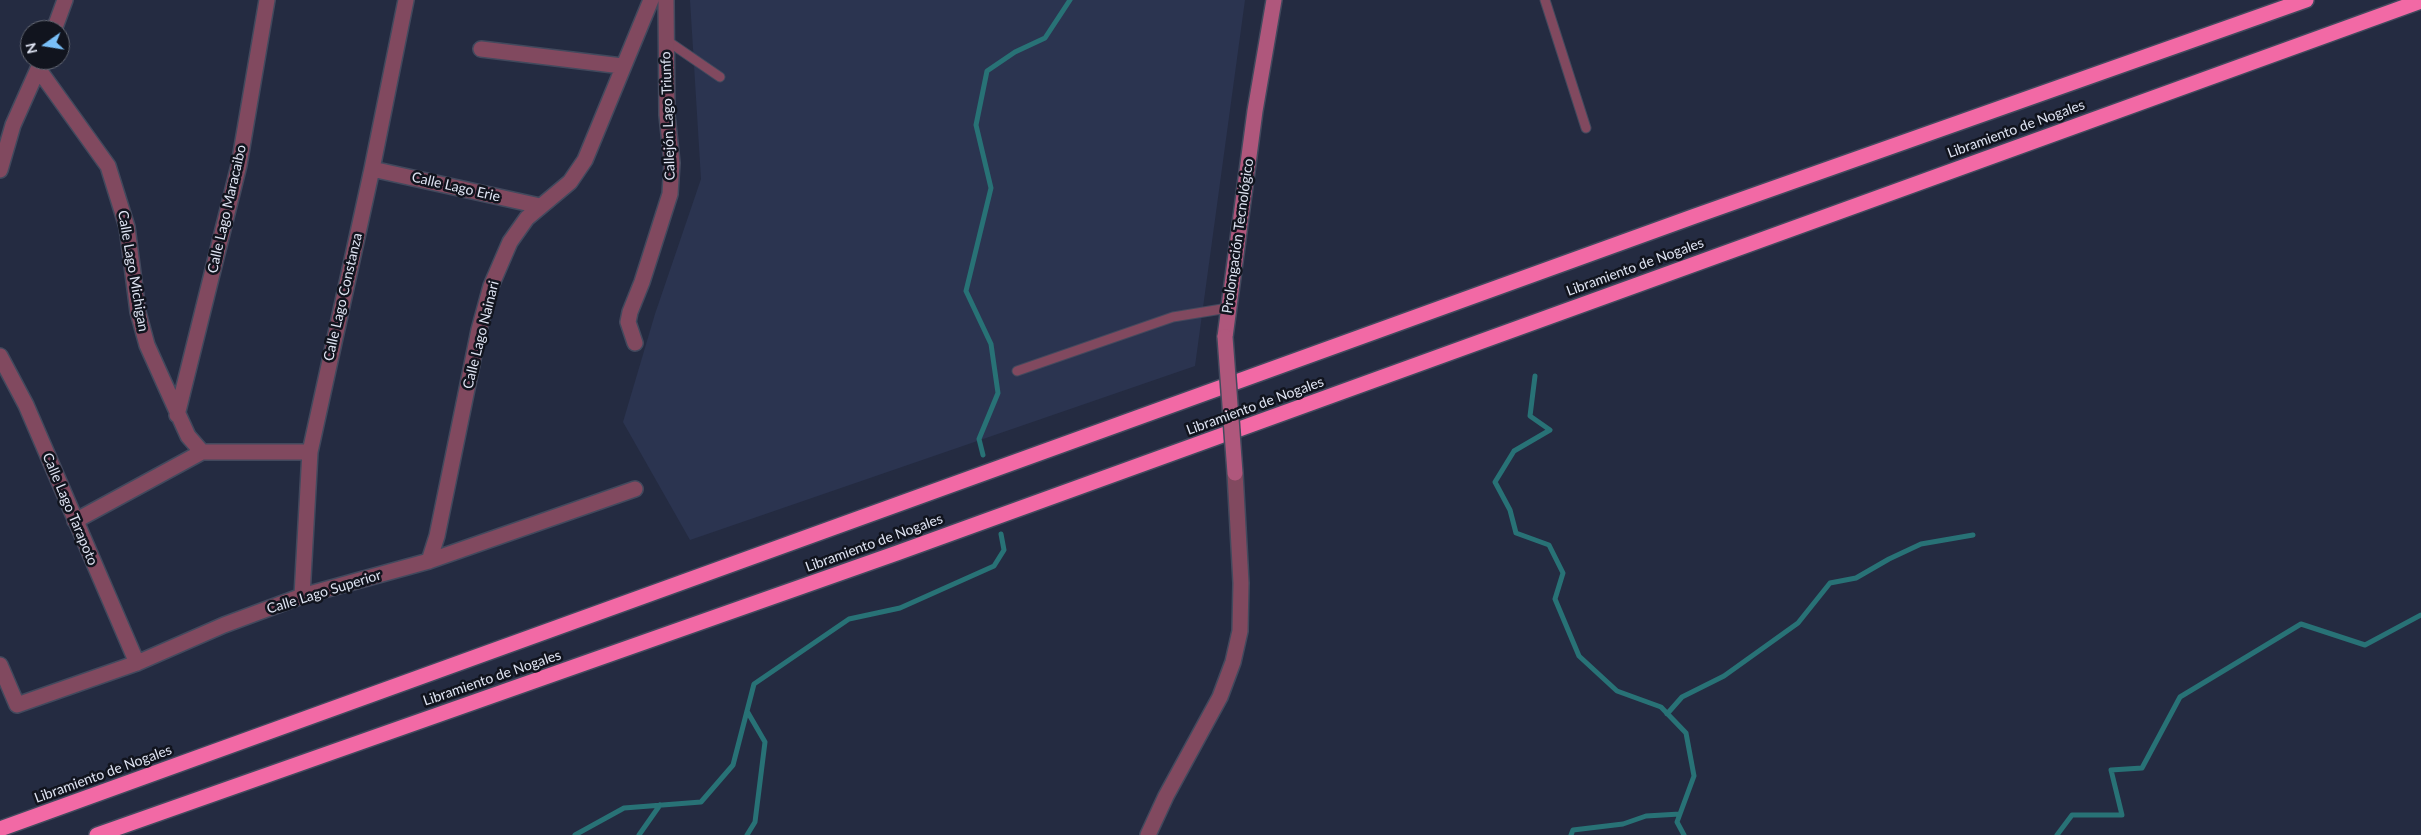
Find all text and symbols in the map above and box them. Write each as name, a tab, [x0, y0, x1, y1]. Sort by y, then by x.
north arrow	[20, 20, 70, 70]
text: N	[21, 41, 40, 55]
street label: Callejón Lago Triunfo	[657, 51, 679, 181]
street label: Libramiento de Nogales	[1945, 96, 2087, 162]
street label: Calle Lago Maracaibo	[204, 143, 250, 275]
street label: Prolongación Tecnológico	[1219, 157, 1257, 315]
street label: Calle Lago Erie	[410, 169, 502, 205]
street label: Calle Lago Michigan	[114, 209, 152, 333]
street label: Calle Lago Constanza	[320, 231, 366, 363]
street label: Libramiento de Nogales	[1564, 234, 1706, 300]
street label: Calle Lago Nainari	[459, 279, 503, 391]
street label: Libramiento de Nogales	[1184, 373, 1326, 439]
street label: Calle Lago Tarapoto	[39, 450, 101, 568]
street label: Libramiento de Nogales	[803, 510, 945, 576]
street label: Calle Lago Superior	[265, 567, 383, 617]
street label: Libramiento de Nogales	[421, 646, 563, 710]
street label: Libramiento de Nogales	[32, 741, 174, 807]

